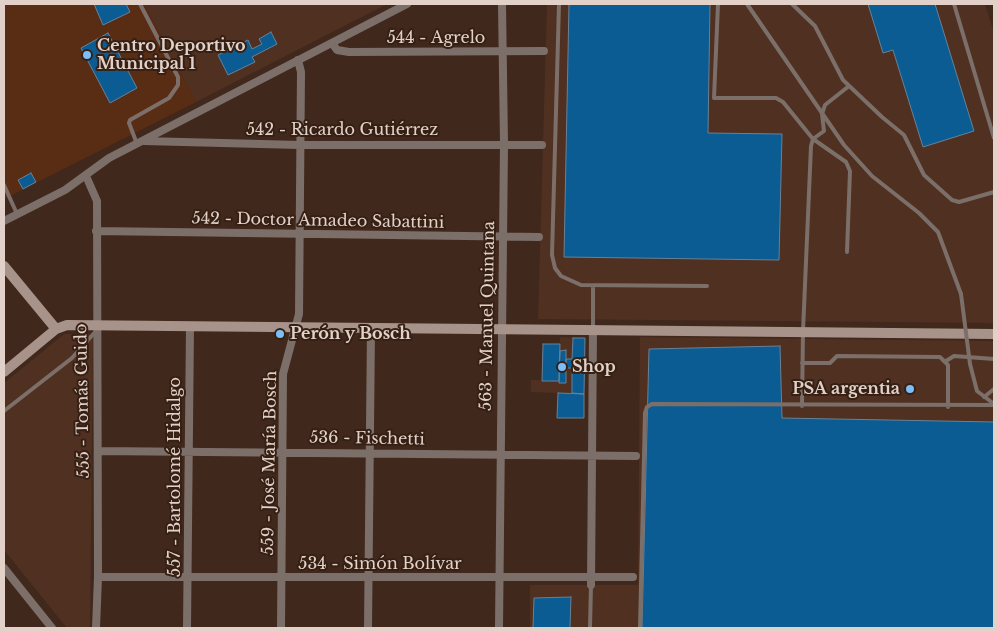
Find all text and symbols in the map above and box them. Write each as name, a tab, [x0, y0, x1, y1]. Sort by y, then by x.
street label: 544 - Agrelo	[387, 28, 485, 48]
place label: Centro Deportivo Municipal 1	[97, 36, 246, 74]
marker: Centro Deportivo Municipal 1	[81, 49, 93, 61]
street label: 542 - Ricardo Gutiérrez	[246, 120, 438, 140]
street label: 542 - Doctor Amadeo Sabattini	[191, 209, 445, 233]
street label: 563 - Manuel Quintana	[477, 221, 499, 411]
street label: 555 - Tomás Guido	[72, 324, 94, 478]
place label: Perón y Bosch	[290, 324, 411, 344]
marker: Perón y Bosch	[274, 328, 286, 340]
place label: Shop	[572, 357, 616, 377]
marker: Shop	[556, 361, 568, 373]
street label: 559 - José María Bosch	[259, 370, 281, 556]
street label: 557 - Bartolomé Hidalgo	[165, 377, 185, 577]
place label: PSA argentia	[792, 379, 900, 399]
marker: PSA argentia	[904, 383, 916, 395]
street label: 536 - Fischetti	[309, 428, 425, 450]
street label: 534 - Simón Bolívar	[298, 554, 462, 574]

